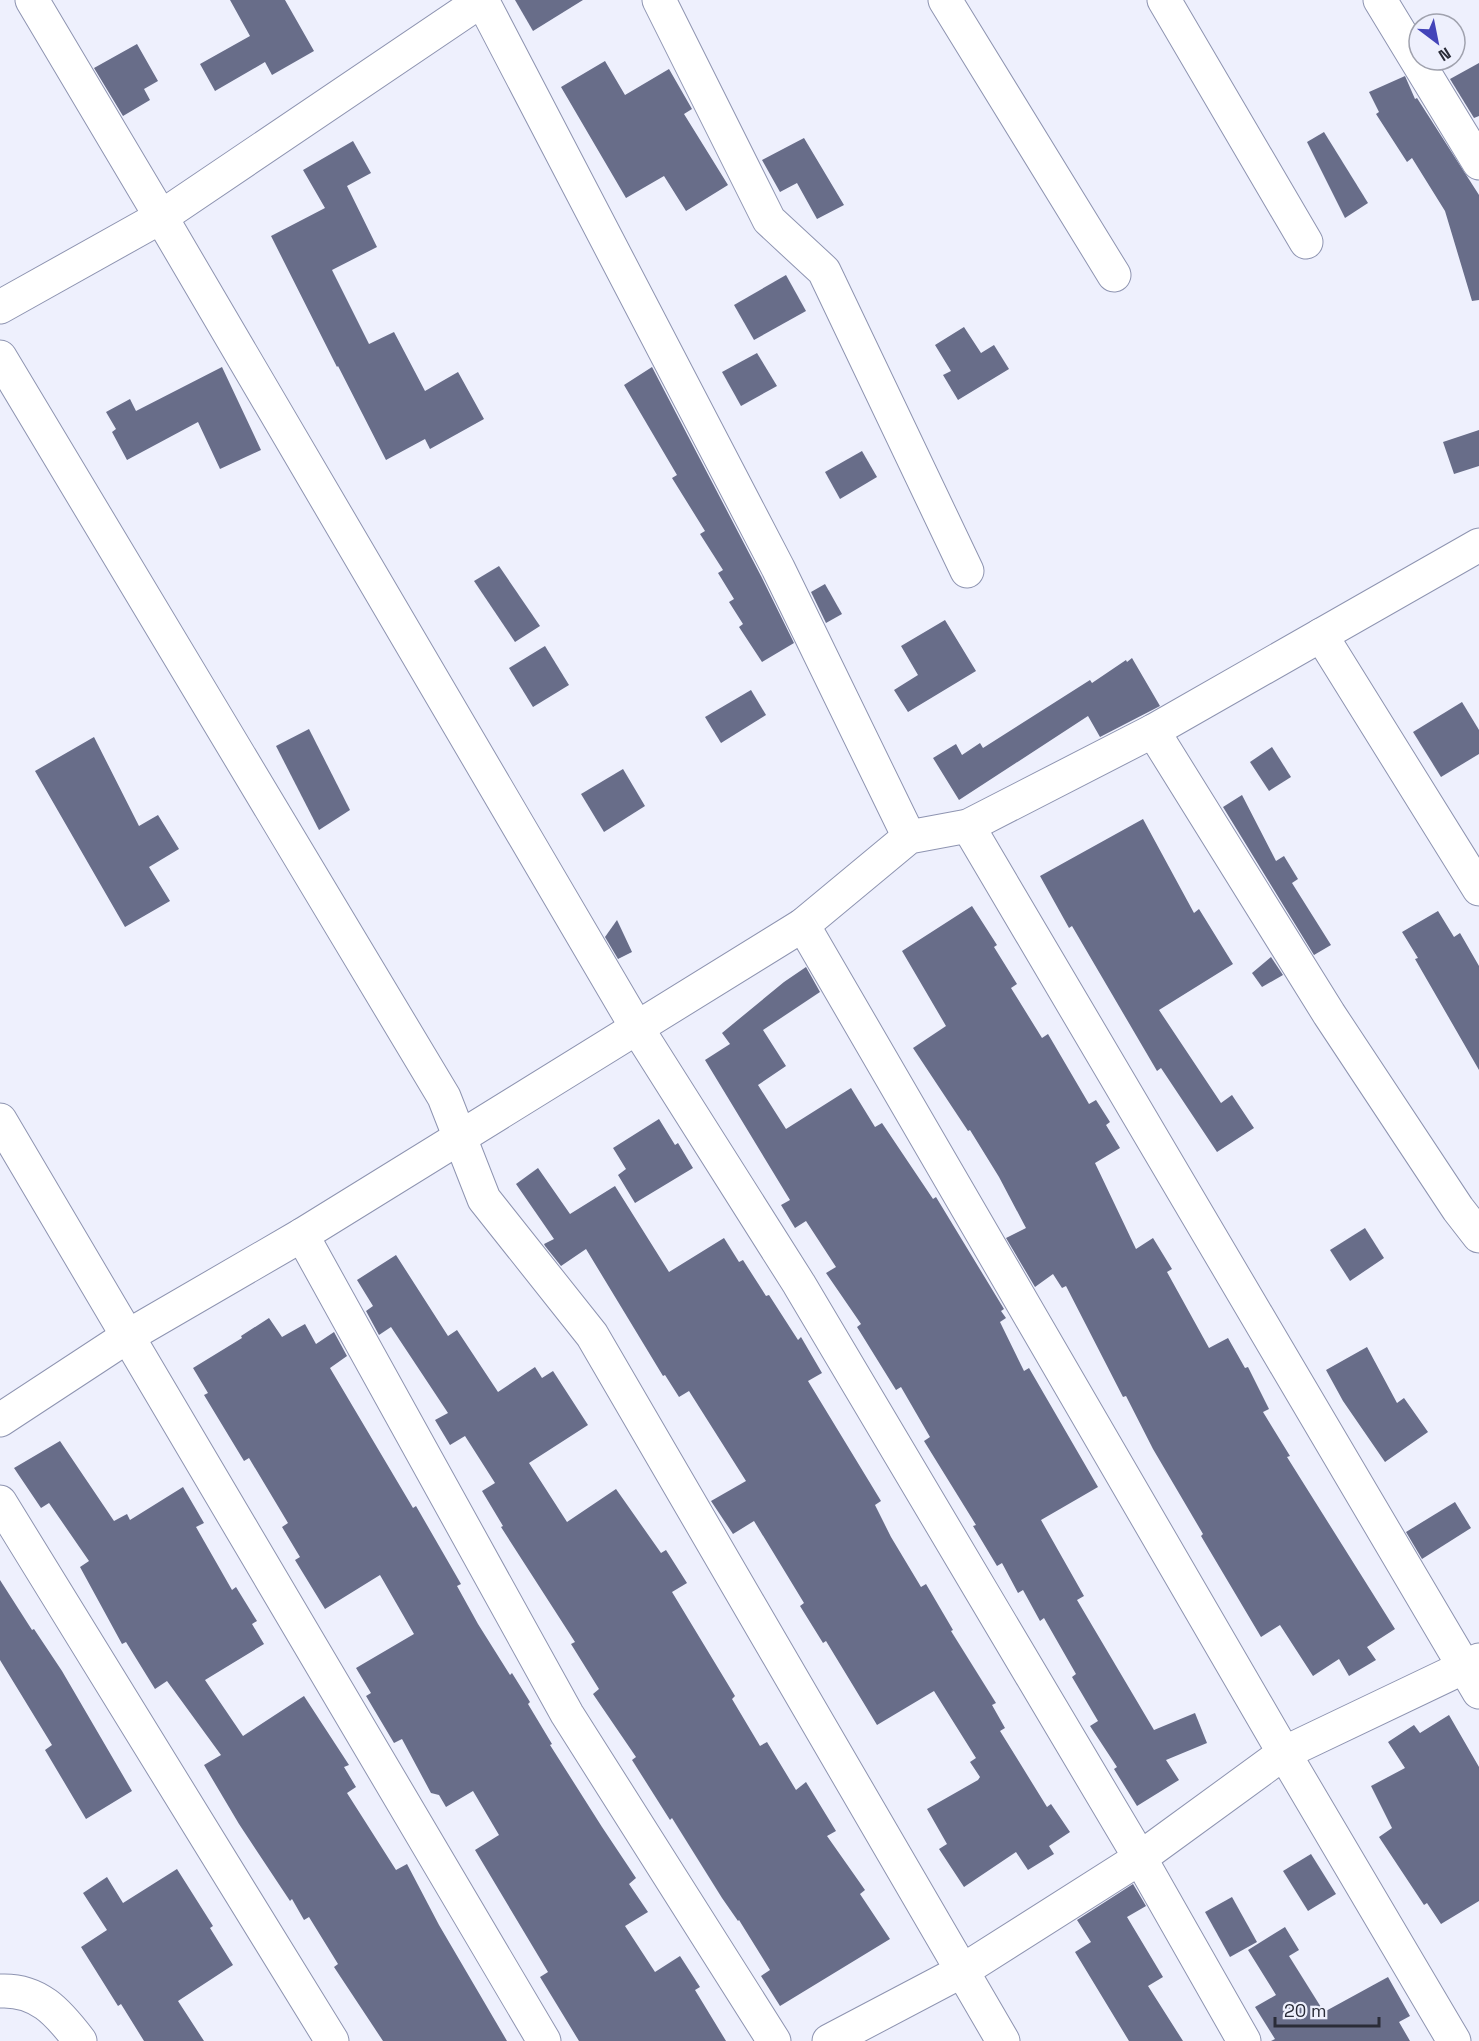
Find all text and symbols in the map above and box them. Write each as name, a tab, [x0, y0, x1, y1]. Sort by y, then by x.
north arrow	[1407, 12, 1467, 72]
text: N	[1435, 43, 1455, 66]
scale bar	[1275, 1990, 1378, 2028]
text: 20 m	[1284, 1999, 1327, 2022]

